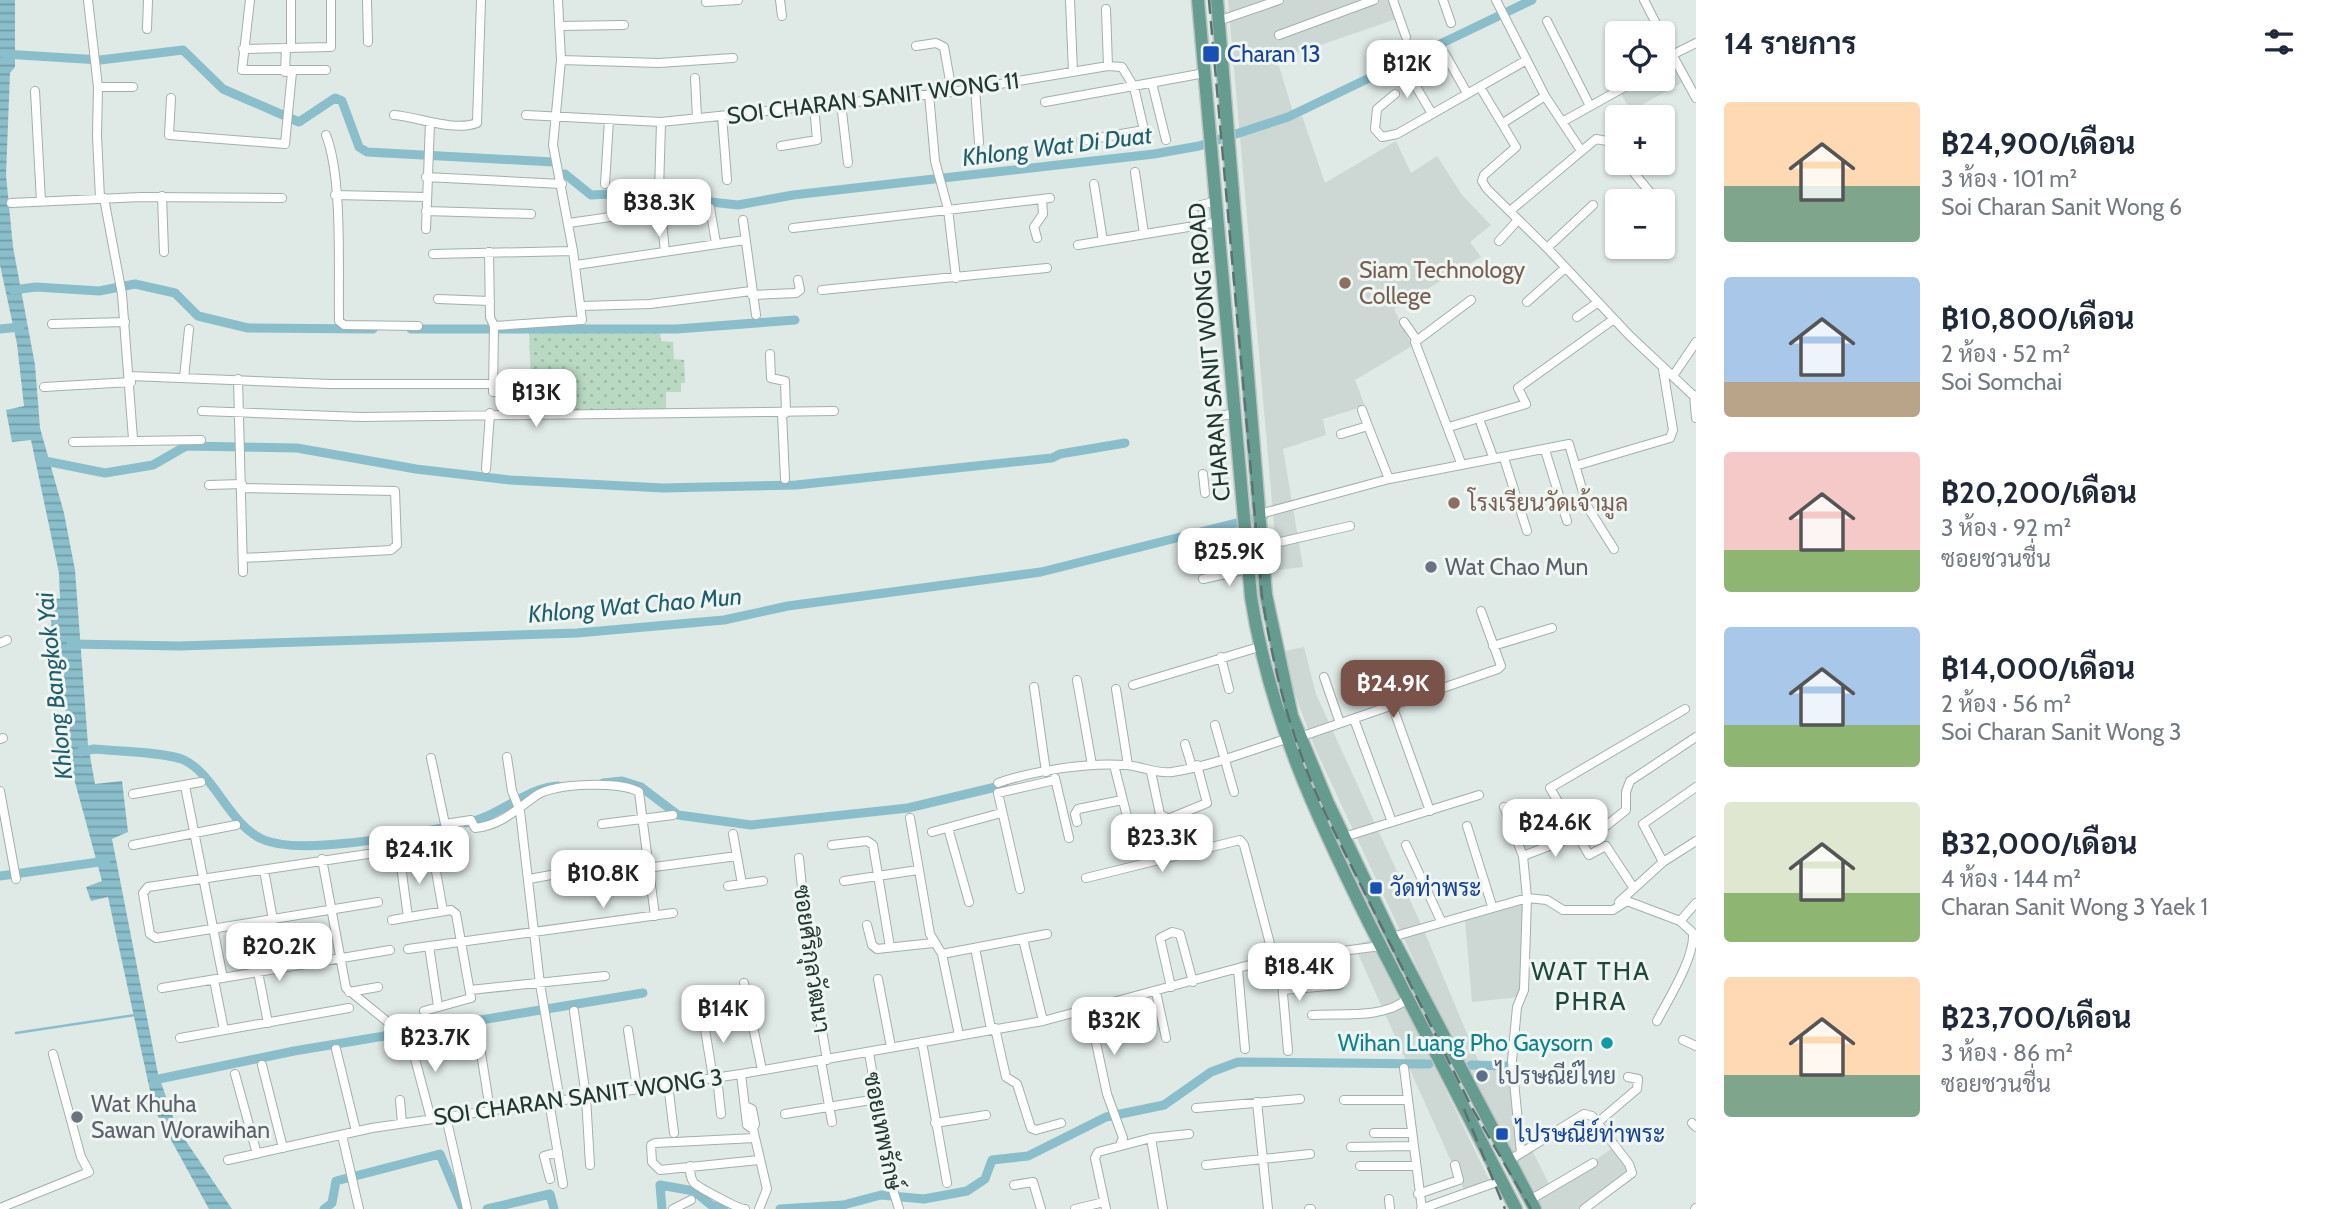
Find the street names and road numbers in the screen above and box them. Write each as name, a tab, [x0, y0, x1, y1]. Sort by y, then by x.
street label: SOI CHARAN SANIT WONG 11	[725, 66, 1021, 130]
street label: CHARAN SANIT WONG ROAD	[1182, 202, 1236, 502]
street label: ซอยศิริกุลวัฒนา	[786, 883, 836, 1035]
street label: SOI CHARAN SANIT WONG 3	[432, 1063, 724, 1131]
street label: ซอยเทพรักษ์	[858, 1069, 910, 1193]

